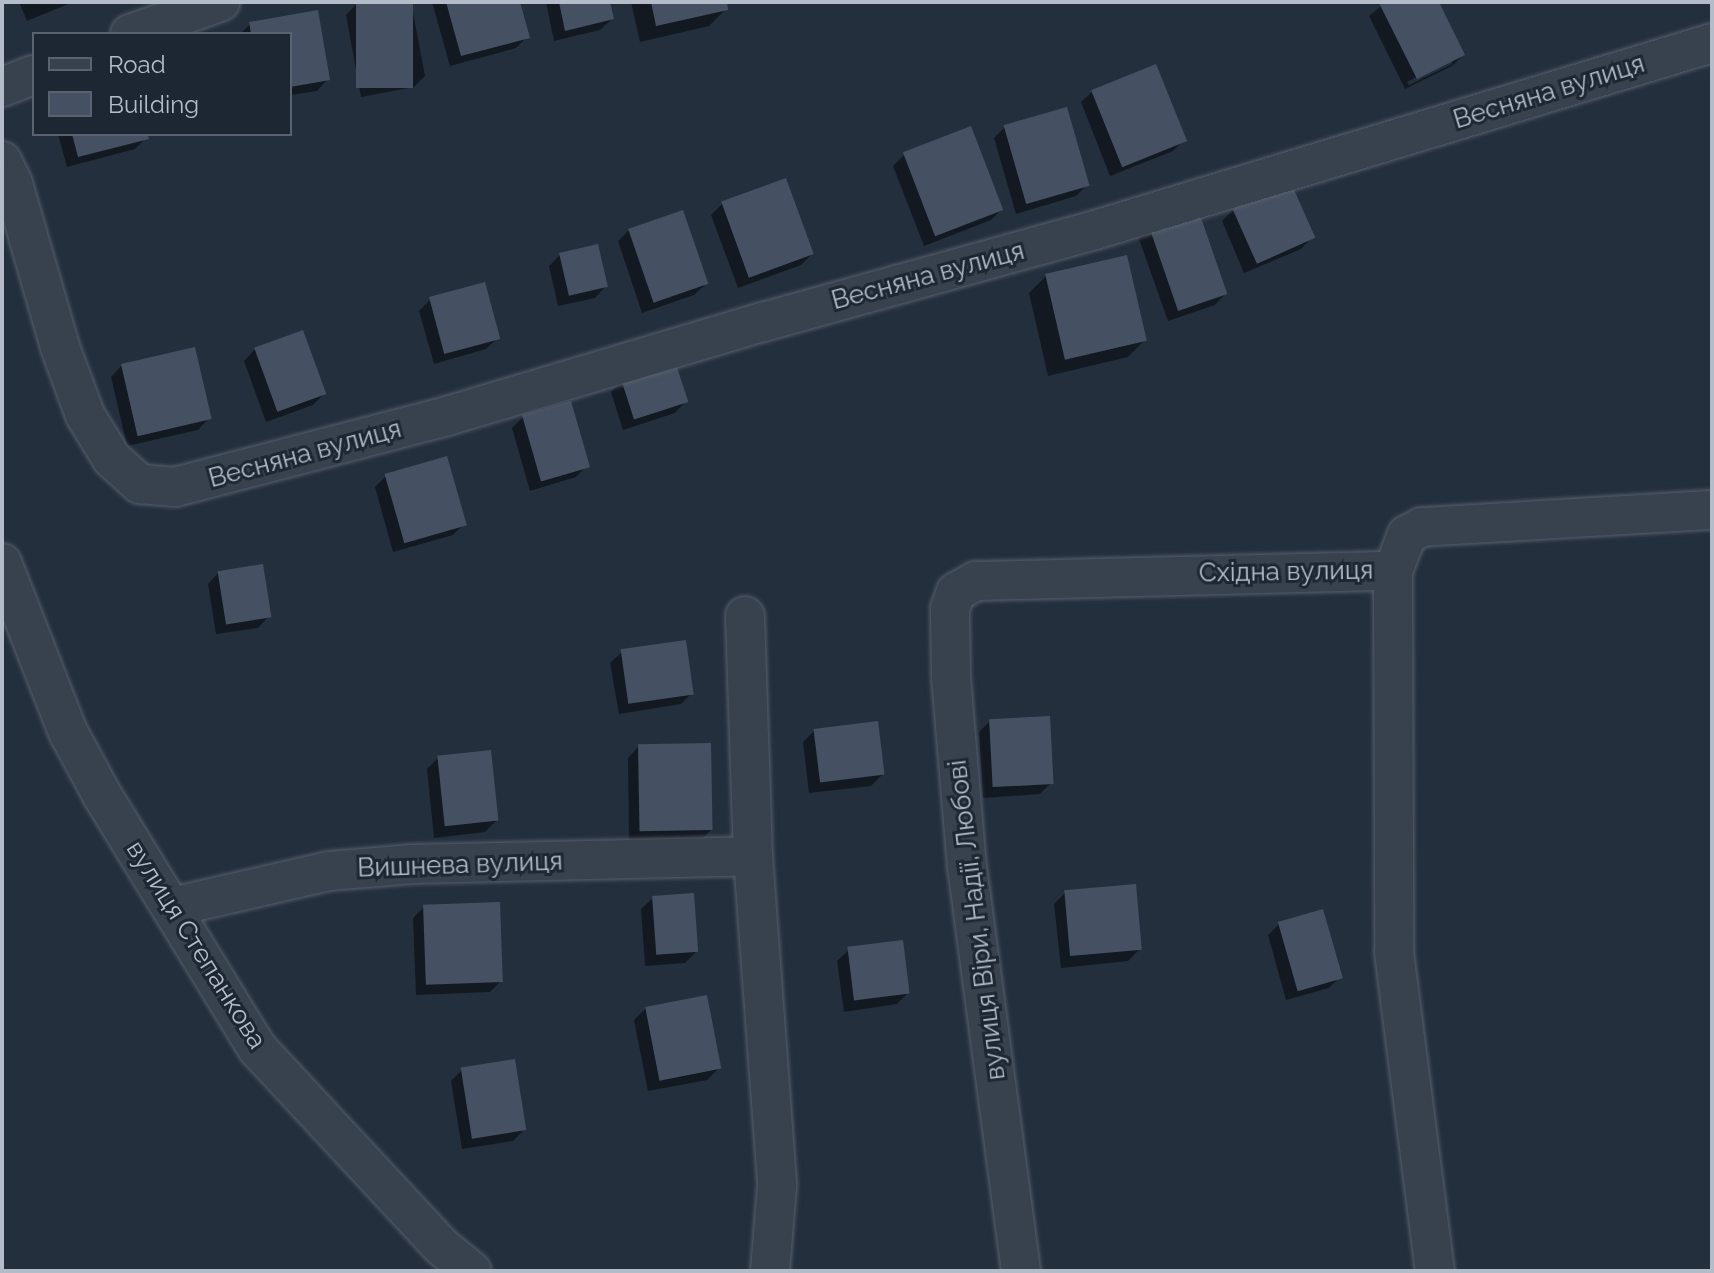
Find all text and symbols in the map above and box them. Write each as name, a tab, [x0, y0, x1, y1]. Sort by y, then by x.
legend	[32, 32, 292, 136]
street label: Весняна вулиця	[1450, 48, 1648, 136]
text: Road	[108, 50, 166, 79]
text: Building	[108, 90, 199, 119]
street label: Весняна вулиця	[828, 235, 1028, 317]
street label: Весняна вулиця	[205, 413, 405, 495]
street label: Східна вулиця	[1199, 555, 1373, 589]
street label: вулиця Віри, Надії, Любові	[942, 758, 1012, 1082]
street label: вулиця Степанкова	[119, 835, 273, 1055]
street label: Вишнева вулиця	[357, 846, 563, 884]

